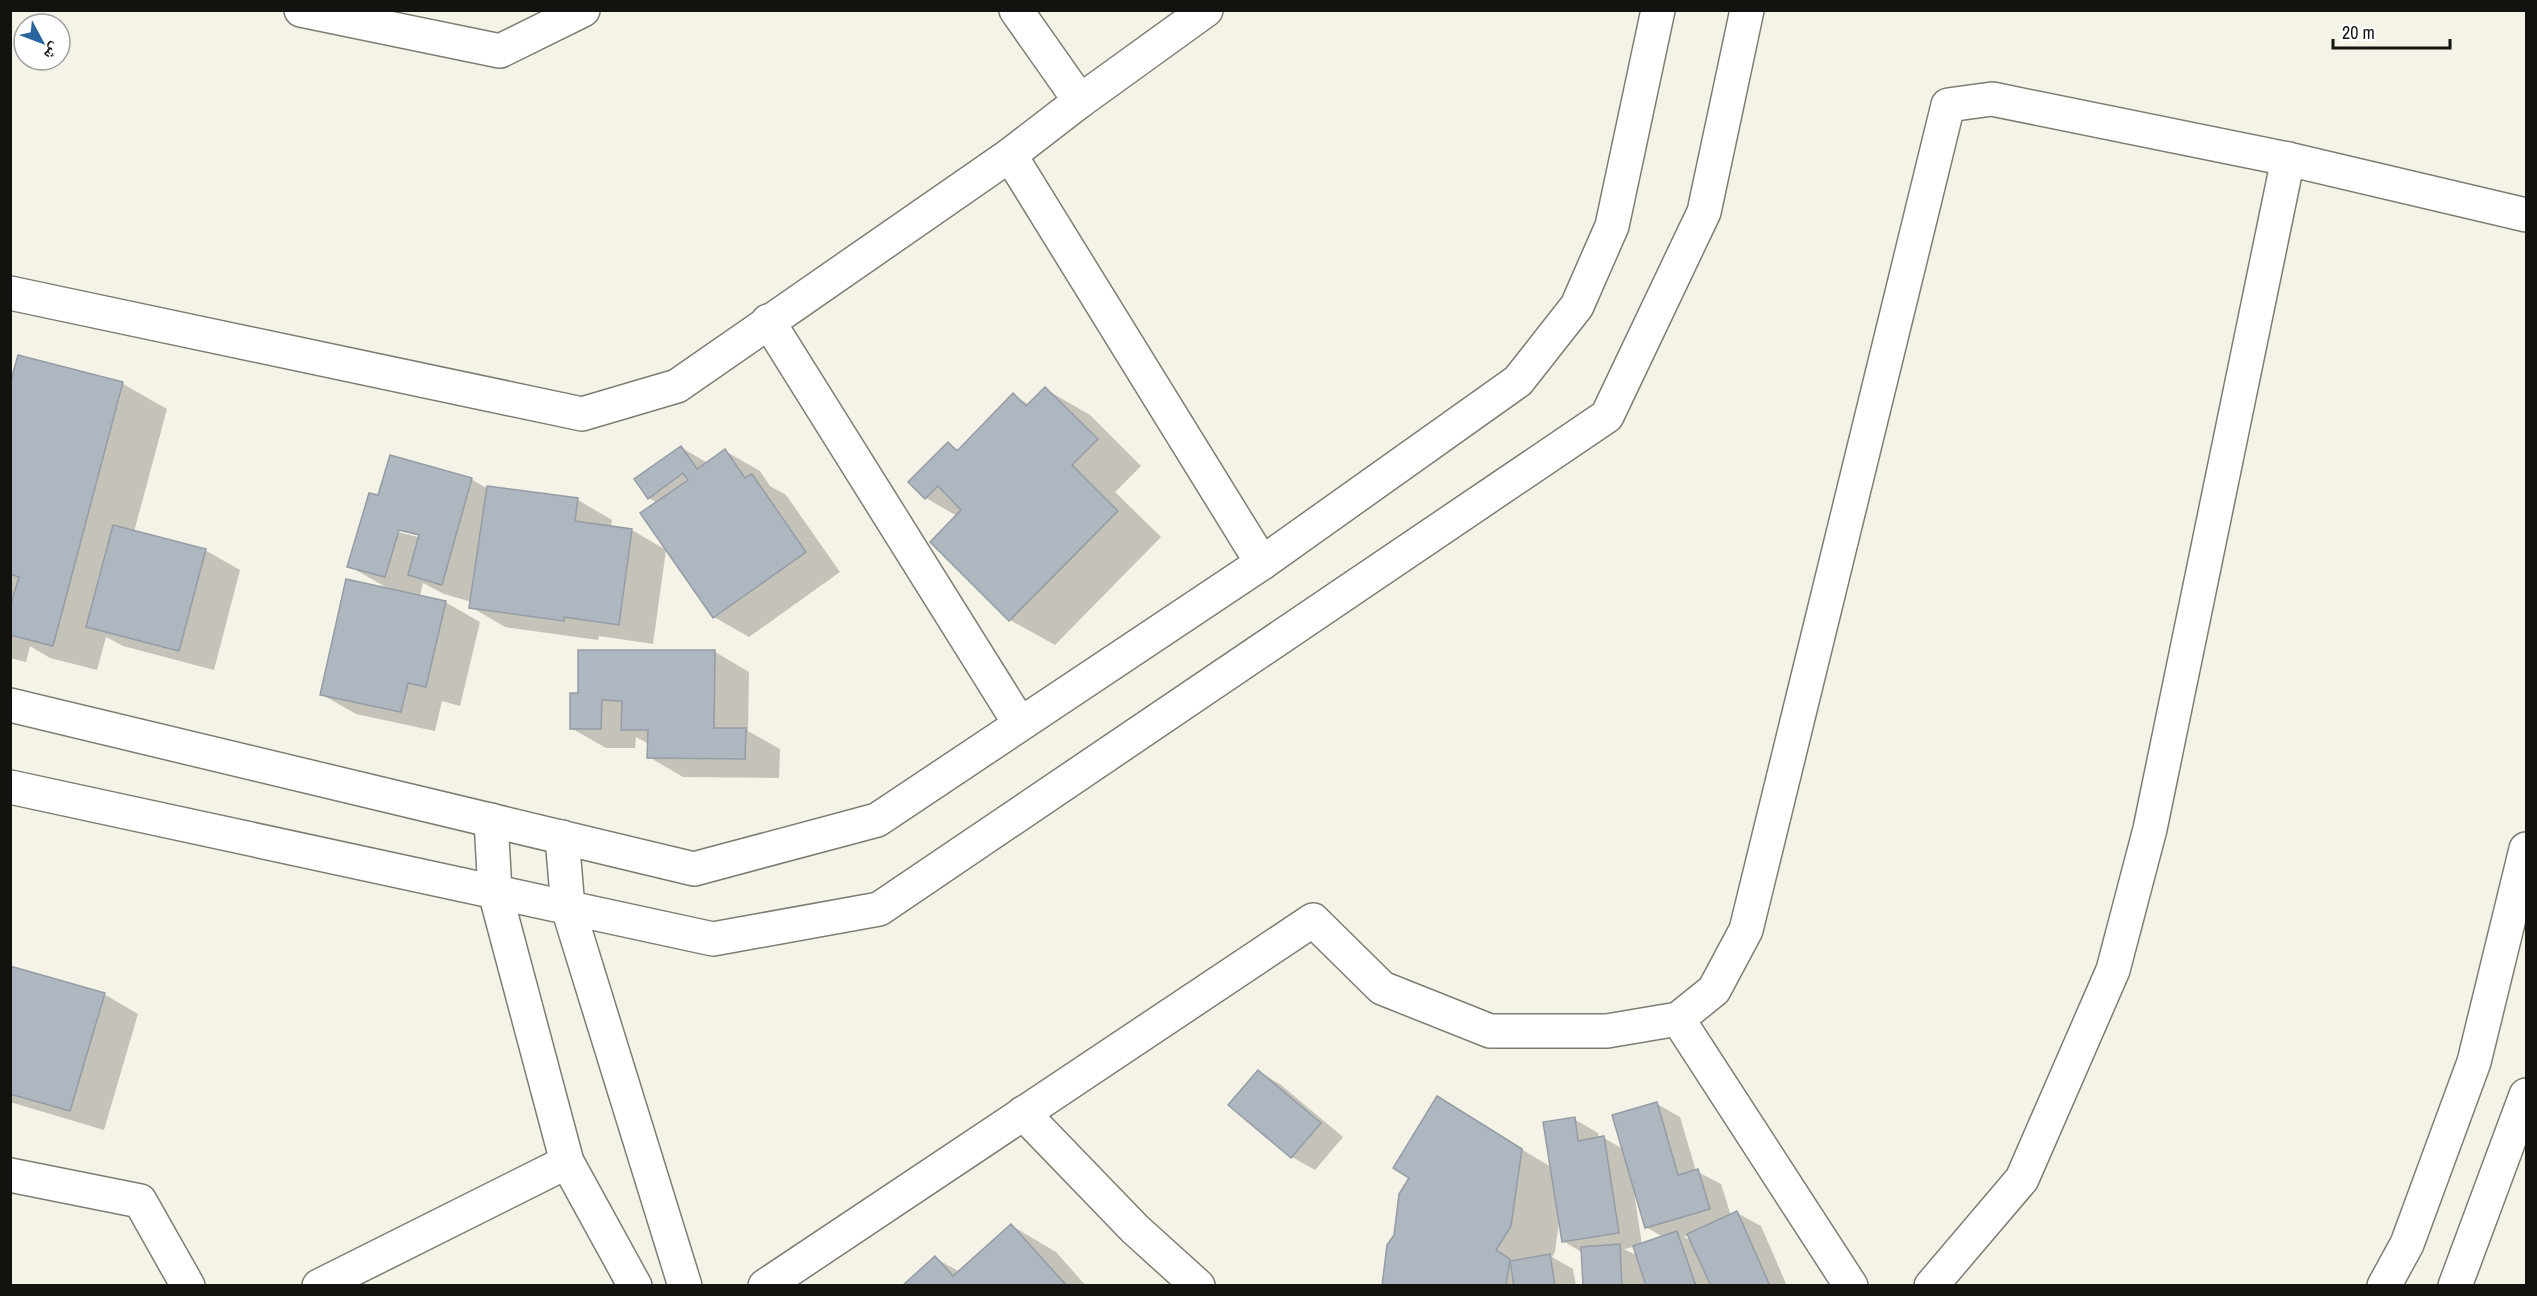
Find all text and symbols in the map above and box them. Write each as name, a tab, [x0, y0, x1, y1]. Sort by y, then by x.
north arrow	[12, 12, 72, 72]
scale bar	[2333, 12, 2450, 50]
text: 20 m	[2342, 20, 2375, 45]
text: ش	[39, 38, 67, 65]

